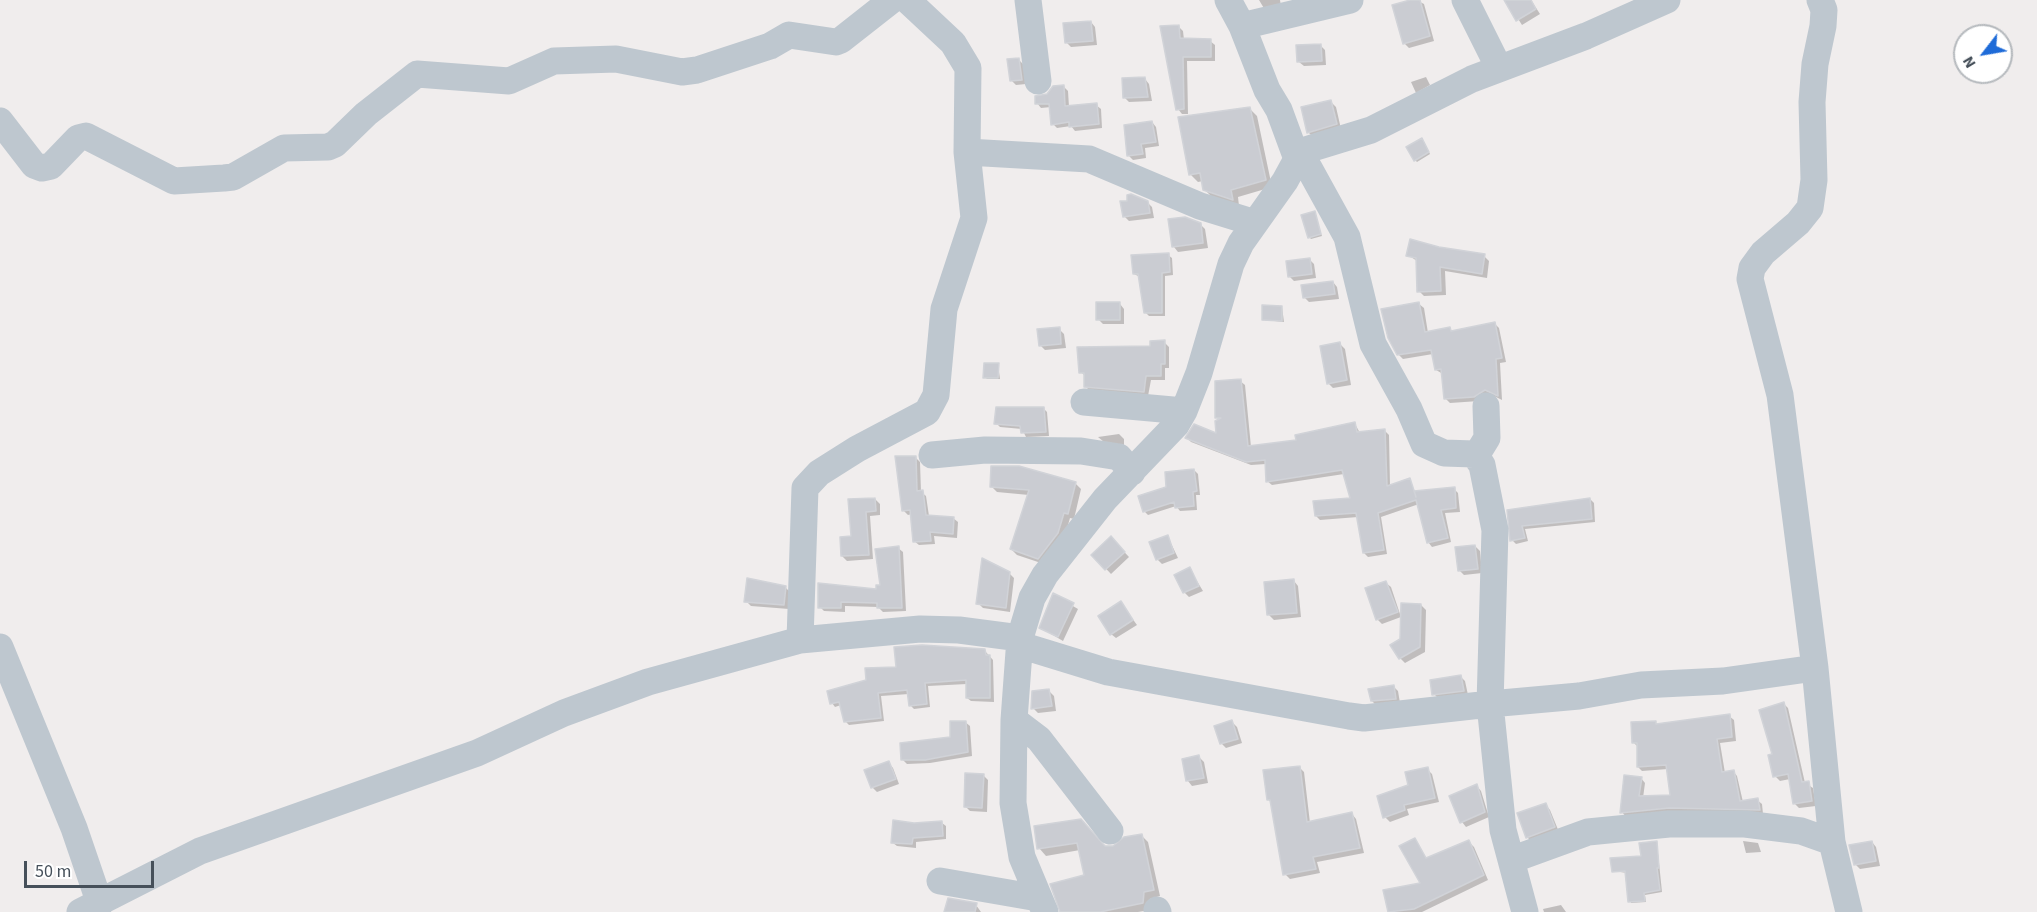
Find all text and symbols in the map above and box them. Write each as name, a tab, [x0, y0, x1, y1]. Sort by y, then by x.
north arrow	[1953, 24, 2013, 84]
text: N	[1957, 52, 1981, 72]
scale bar	[27, 849, 158, 887]
text: 50 m	[35, 859, 71, 884]

